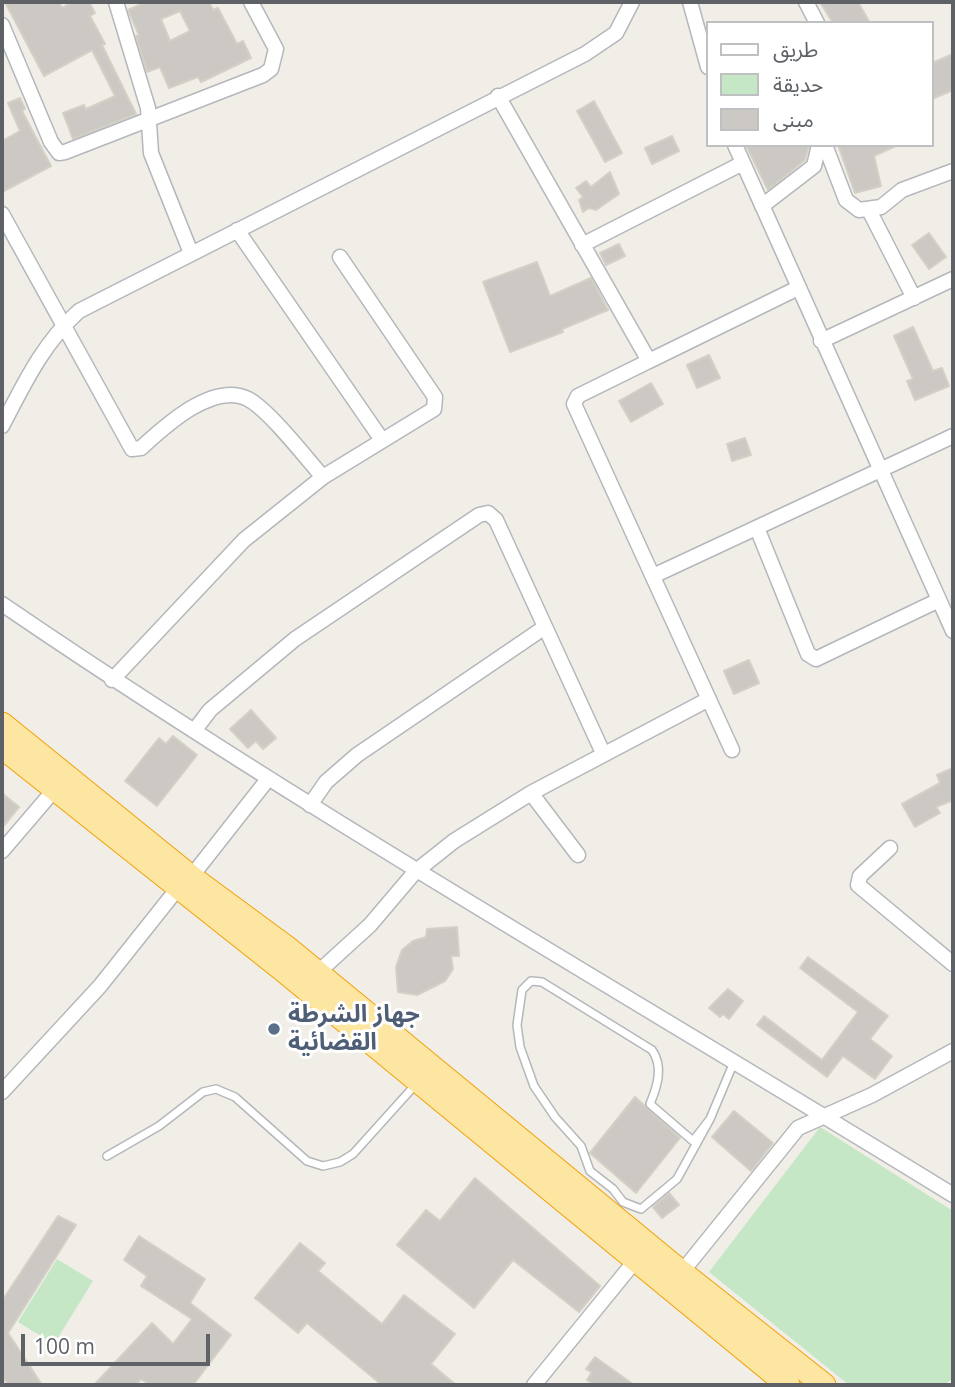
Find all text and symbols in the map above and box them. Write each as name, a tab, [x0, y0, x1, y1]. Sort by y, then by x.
legend	[706, 21, 934, 147]
text: طريق	[773, 35, 818, 63]
text: حديقة	[773, 70, 823, 98]
text: مبنى	[773, 105, 814, 133]
place label: جهاز الشرطة القضائية	[288, 1001, 420, 1057]
marker: جهاز الشرطة القضائية	[266, 1021, 282, 1037]
scale bar	[24, 1320, 214, 1364]
text: 100 m	[34, 1332, 95, 1360]

